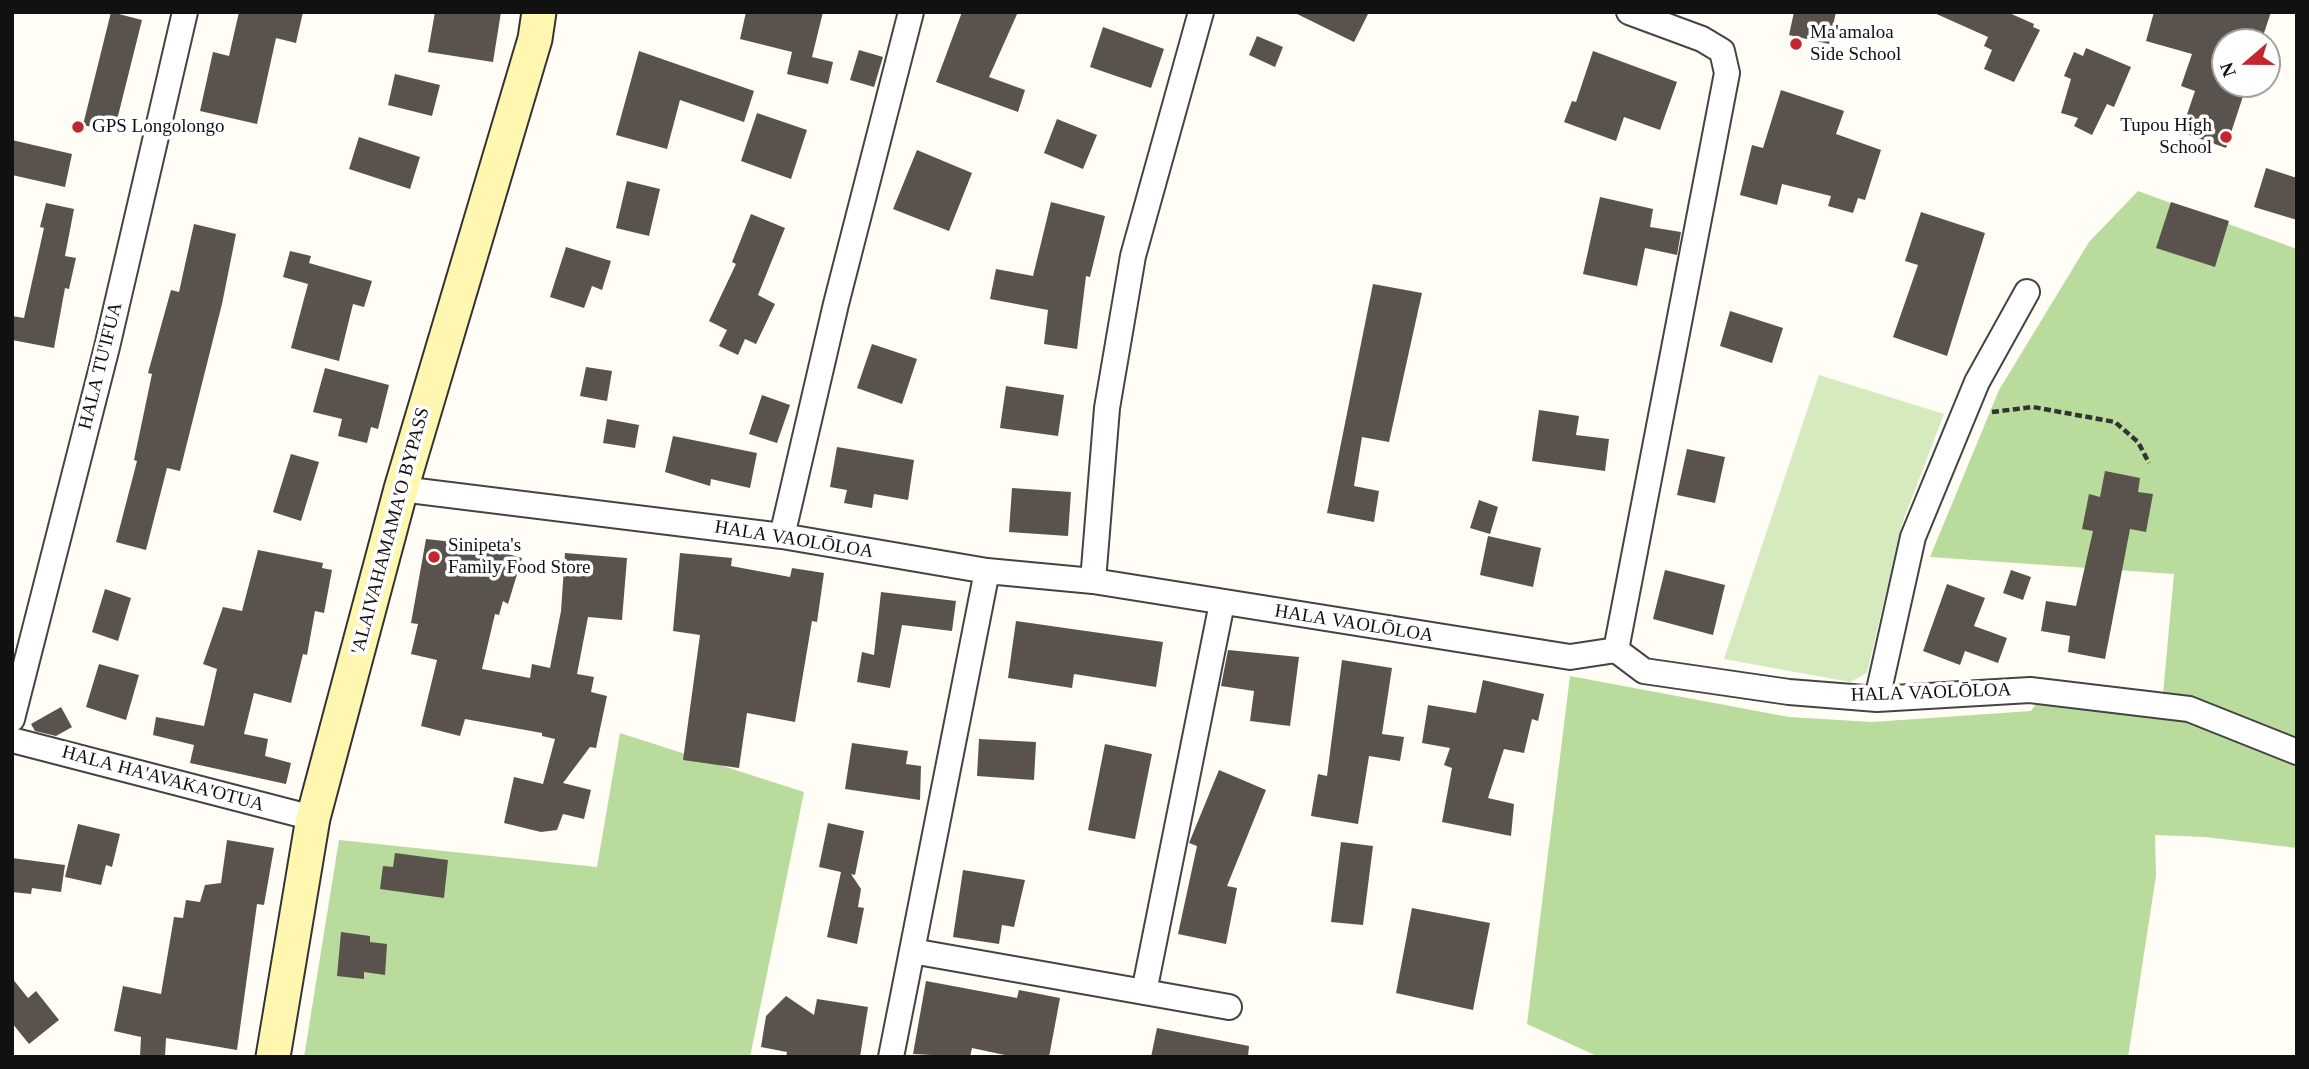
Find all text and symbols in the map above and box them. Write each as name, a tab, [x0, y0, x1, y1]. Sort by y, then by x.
place label: Ma'amaloa Side School	[1810, 22, 1901, 66]
north arrow	[2211, 28, 2281, 98]
marker: Ma'amaloa Side School	[1788, 36, 1804, 52]
text: N	[2215, 60, 2240, 80]
place label: Tupou High School	[2120, 115, 2212, 159]
place label: GPS Longolongo	[92, 116, 224, 138]
marker: GPS Longolongo	[70, 119, 86, 135]
marker: Tupou High School	[2218, 129, 2234, 145]
street label: HALA TU'IFUA	[74, 300, 128, 432]
street label: 'ALAIVAHAMAMA'O BYPASS	[347, 405, 435, 657]
street label: HALA VAOLŌLOA	[713, 516, 875, 564]
place label: Sinipeta's Family Food Store	[448, 535, 591, 579]
marker: Sinipeta's Family Food Store	[426, 549, 442, 565]
street label: HALA VAOLŌLOA	[1273, 600, 1435, 648]
street label: HALA VAOLŌLOA	[1850, 679, 2012, 707]
street label: HALA HA'AVAKA'OTUA	[59, 741, 267, 817]

